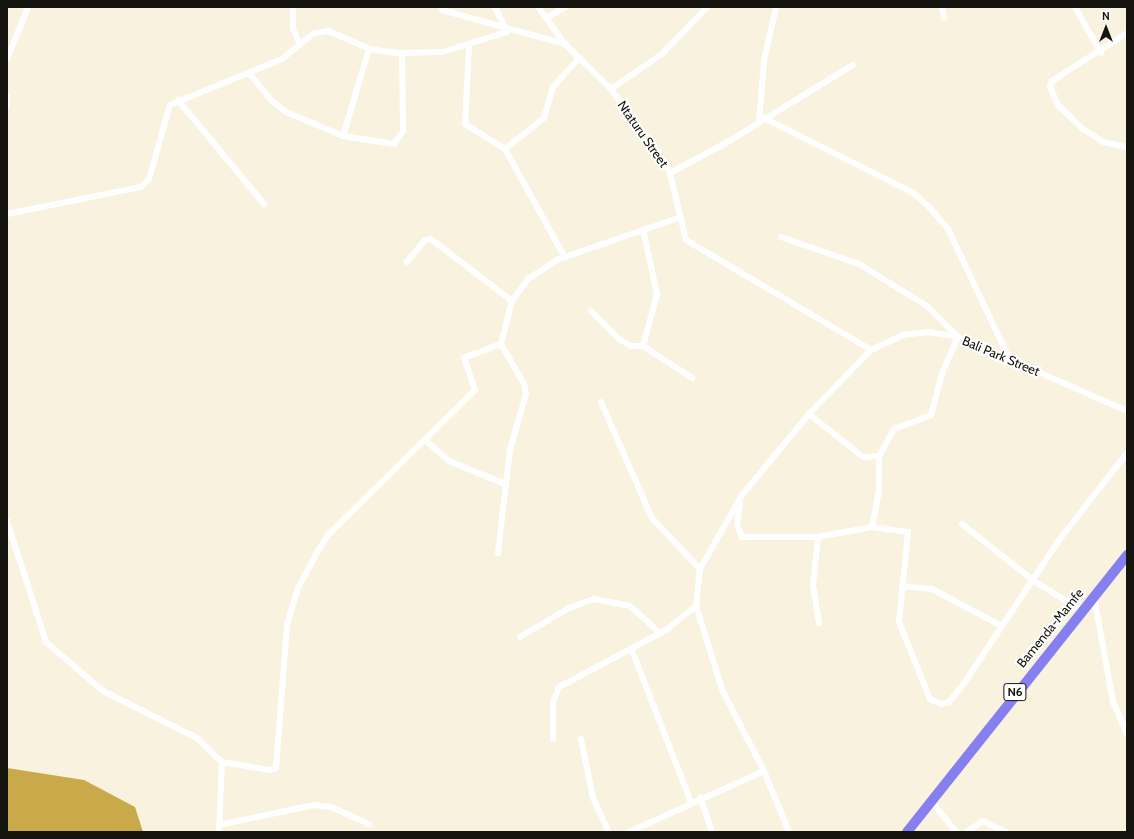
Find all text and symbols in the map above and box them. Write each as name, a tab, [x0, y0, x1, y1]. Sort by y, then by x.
north arrow	[1086, 8, 1126, 48]
text: N	[1102, 9, 1110, 23]
street label: Ntaturu Street	[614, 98, 672, 170]
street label: Bali Park Street	[960, 333, 1042, 379]
street label: Bamenda-Mamfe	[1013, 585, 1087, 671]
road number: N6	[1003, 682, 1027, 702]

